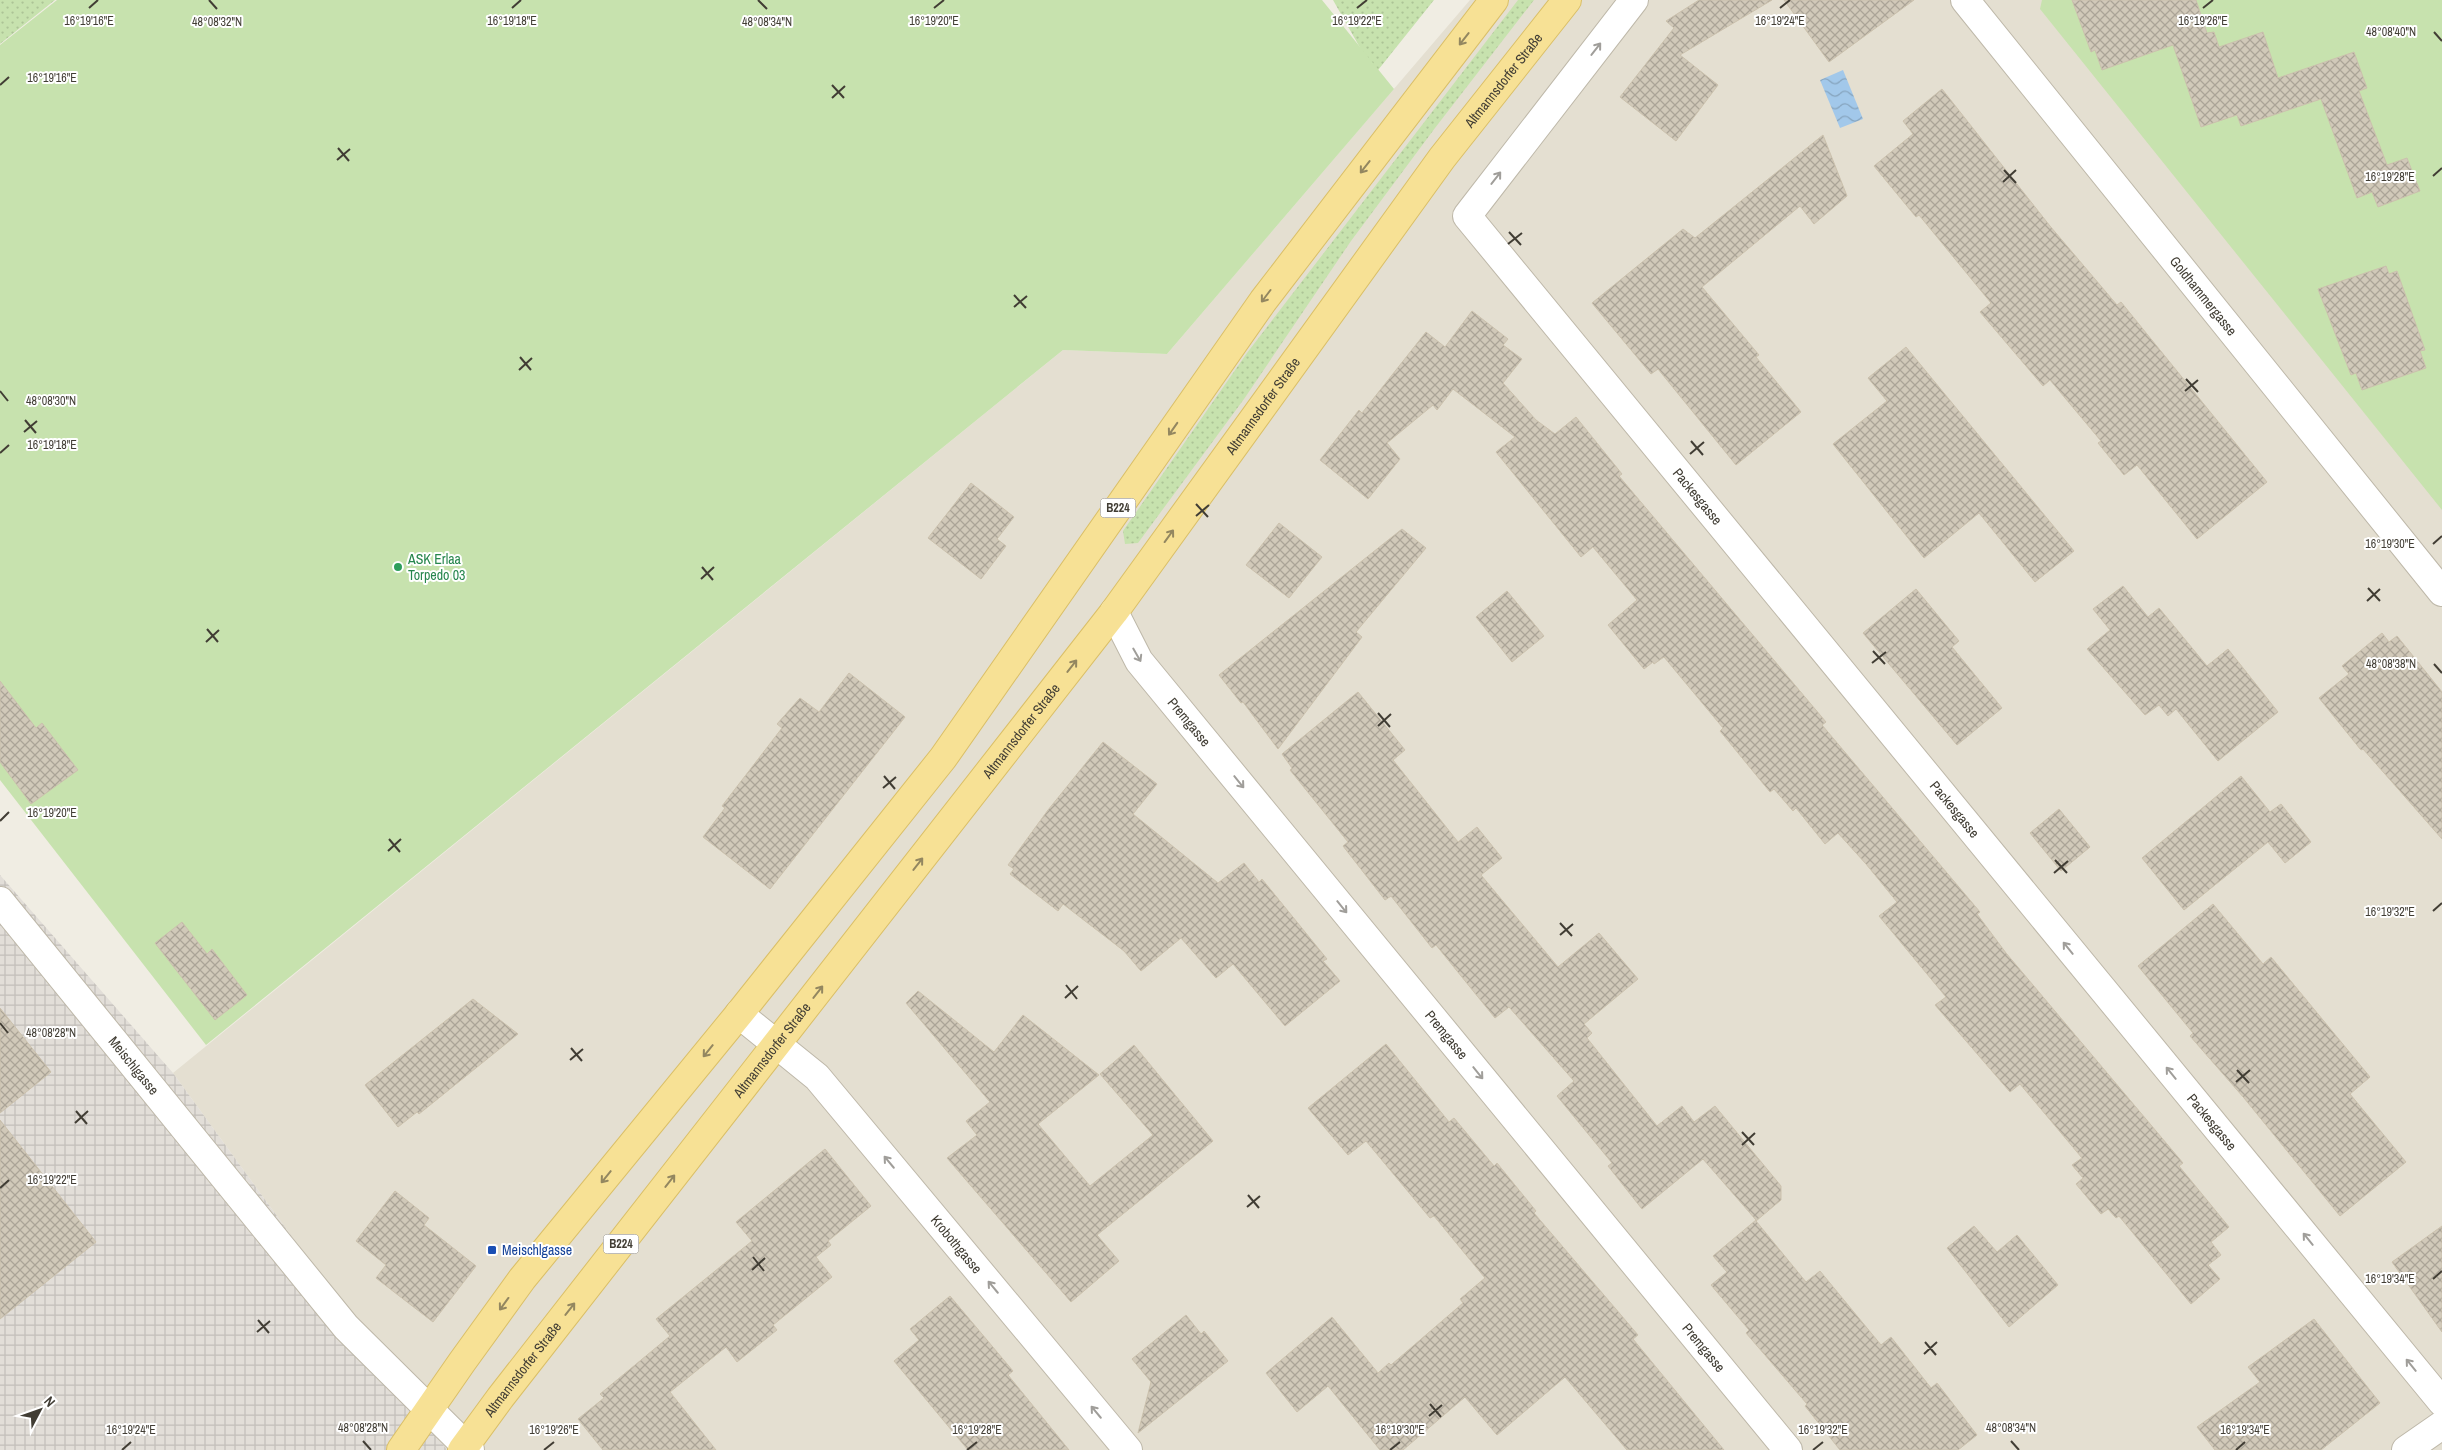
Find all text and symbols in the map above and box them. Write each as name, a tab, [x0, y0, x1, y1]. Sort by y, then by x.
text: 16°19'16"E	[64, 13, 114, 29]
text: 16°19'18"E	[487, 13, 537, 29]
text: 16°19'20"E	[909, 13, 959, 29]
text: 16°19'22"E	[1332, 13, 1382, 29]
text: 16°19'24"E	[1755, 13, 1805, 29]
text: 16°19'26"E	[2178, 13, 2228, 29]
text: 48°08'32"N	[192, 14, 242, 30]
text: 48°08'34"N	[742, 14, 792, 30]
text: 48°08'40"N	[2366, 24, 2416, 40]
street label: Altmannsdorfer Straße	[1460, 29, 1546, 132]
one-way arrow	[1459, 32, 1470, 45]
one-way arrow	[1591, 42, 1601, 56]
text: 16°19'16"E	[27, 70, 77, 86]
one-way arrow	[1360, 161, 1371, 174]
text: 16°19'28"E	[2365, 169, 2415, 185]
one-way arrow	[1491, 172, 1502, 185]
street label: Goldhammergasse	[2166, 252, 2241, 339]
one-way arrow	[1261, 289, 1272, 302]
street label: Altmannsdorfer Straße	[1221, 354, 1304, 459]
text: 48°08'30"N	[26, 393, 76, 409]
one-way arrow	[1168, 422, 1178, 436]
text: 16°19'18"E	[27, 437, 77, 453]
street label: Packesgasse	[1669, 464, 1726, 529]
road number: B224	[1100, 498, 1136, 518]
one-way arrow	[1164, 529, 1174, 543]
text: 16°19'30"E	[2365, 536, 2415, 552]
place label: ASK Erlaa Torpedo 03	[407, 550, 465, 584]
marker: ASK Erlaa Torpedo 03	[392, 561, 404, 573]
one-way arrow	[1132, 648, 1142, 662]
text: 48°08'38"N	[2366, 656, 2416, 672]
one-way arrow	[1066, 660, 1077, 673]
street label: Altmannsdorfer Straße	[978, 680, 1064, 783]
street label: Premgasse	[1164, 694, 1215, 750]
one-way arrow	[1233, 775, 1244, 788]
street label: Packesgasse	[1926, 777, 1983, 841]
text: 16°19'20"E	[27, 805, 77, 821]
one-way arrow	[912, 857, 923, 870]
one-way arrow	[1336, 901, 1347, 914]
text: 16°19'32"E	[2365, 904, 2415, 920]
one-way arrow	[2062, 941, 2074, 954]
one-way arrow	[813, 985, 823, 999]
street label: Altmannsdorfer Straße	[729, 999, 815, 1102]
street label: Premgasse	[1421, 1007, 1472, 1063]
text: 48°08'28"N	[26, 1025, 76, 1041]
street label: Meischlgasse	[105, 1033, 163, 1099]
one-way arrow	[703, 1045, 714, 1058]
one-way arrow	[1473, 1067, 1484, 1080]
one-way arrow	[2166, 1067, 2177, 1080]
street label: Packesgasse	[2183, 1090, 2241, 1154]
one-way arrow	[883, 1156, 894, 1169]
one-way arrow	[600, 1171, 611, 1184]
text: 16°19'22"E	[27, 1172, 77, 1188]
one-way arrow	[664, 1175, 675, 1188]
street label: Krobothgasse	[927, 1211, 986, 1277]
one-way arrow	[2302, 1233, 2313, 1246]
road number: B224	[604, 1234, 638, 1254]
place label: Meischlgasse	[502, 1241, 572, 1259]
marker: Meischlgasse	[486, 1244, 498, 1256]
text: 16°19'34"E	[2365, 1271, 2415, 1287]
one-way arrow	[987, 1281, 998, 1294]
one-way arrow	[499, 1297, 509, 1311]
one-way arrow	[564, 1303, 575, 1316]
street label: Altmannsdorfer Straße	[480, 1318, 565, 1421]
street label: Premgasse	[1678, 1319, 1729, 1376]
one-way arrow	[2406, 1359, 2417, 1372]
north arrow	[15, 1385, 65, 1435]
text: N	[40, 1392, 59, 1411]
one-way arrow	[1091, 1406, 1102, 1419]
text: 48°08'28"N	[338, 1420, 388, 1436]
text: 48°08'34"N	[1986, 1420, 2036, 1436]
text: 16°19'24"E	[106, 1422, 156, 1438]
text: 16°19'26"E	[529, 1422, 579, 1438]
text: 16°19'28"E	[952, 1422, 1002, 1438]
text: 16°19'30"E	[1375, 1422, 1425, 1438]
text: 16°19'32"E	[1798, 1422, 1848, 1438]
text: 16°19'34"E	[2220, 1422, 2270, 1438]

